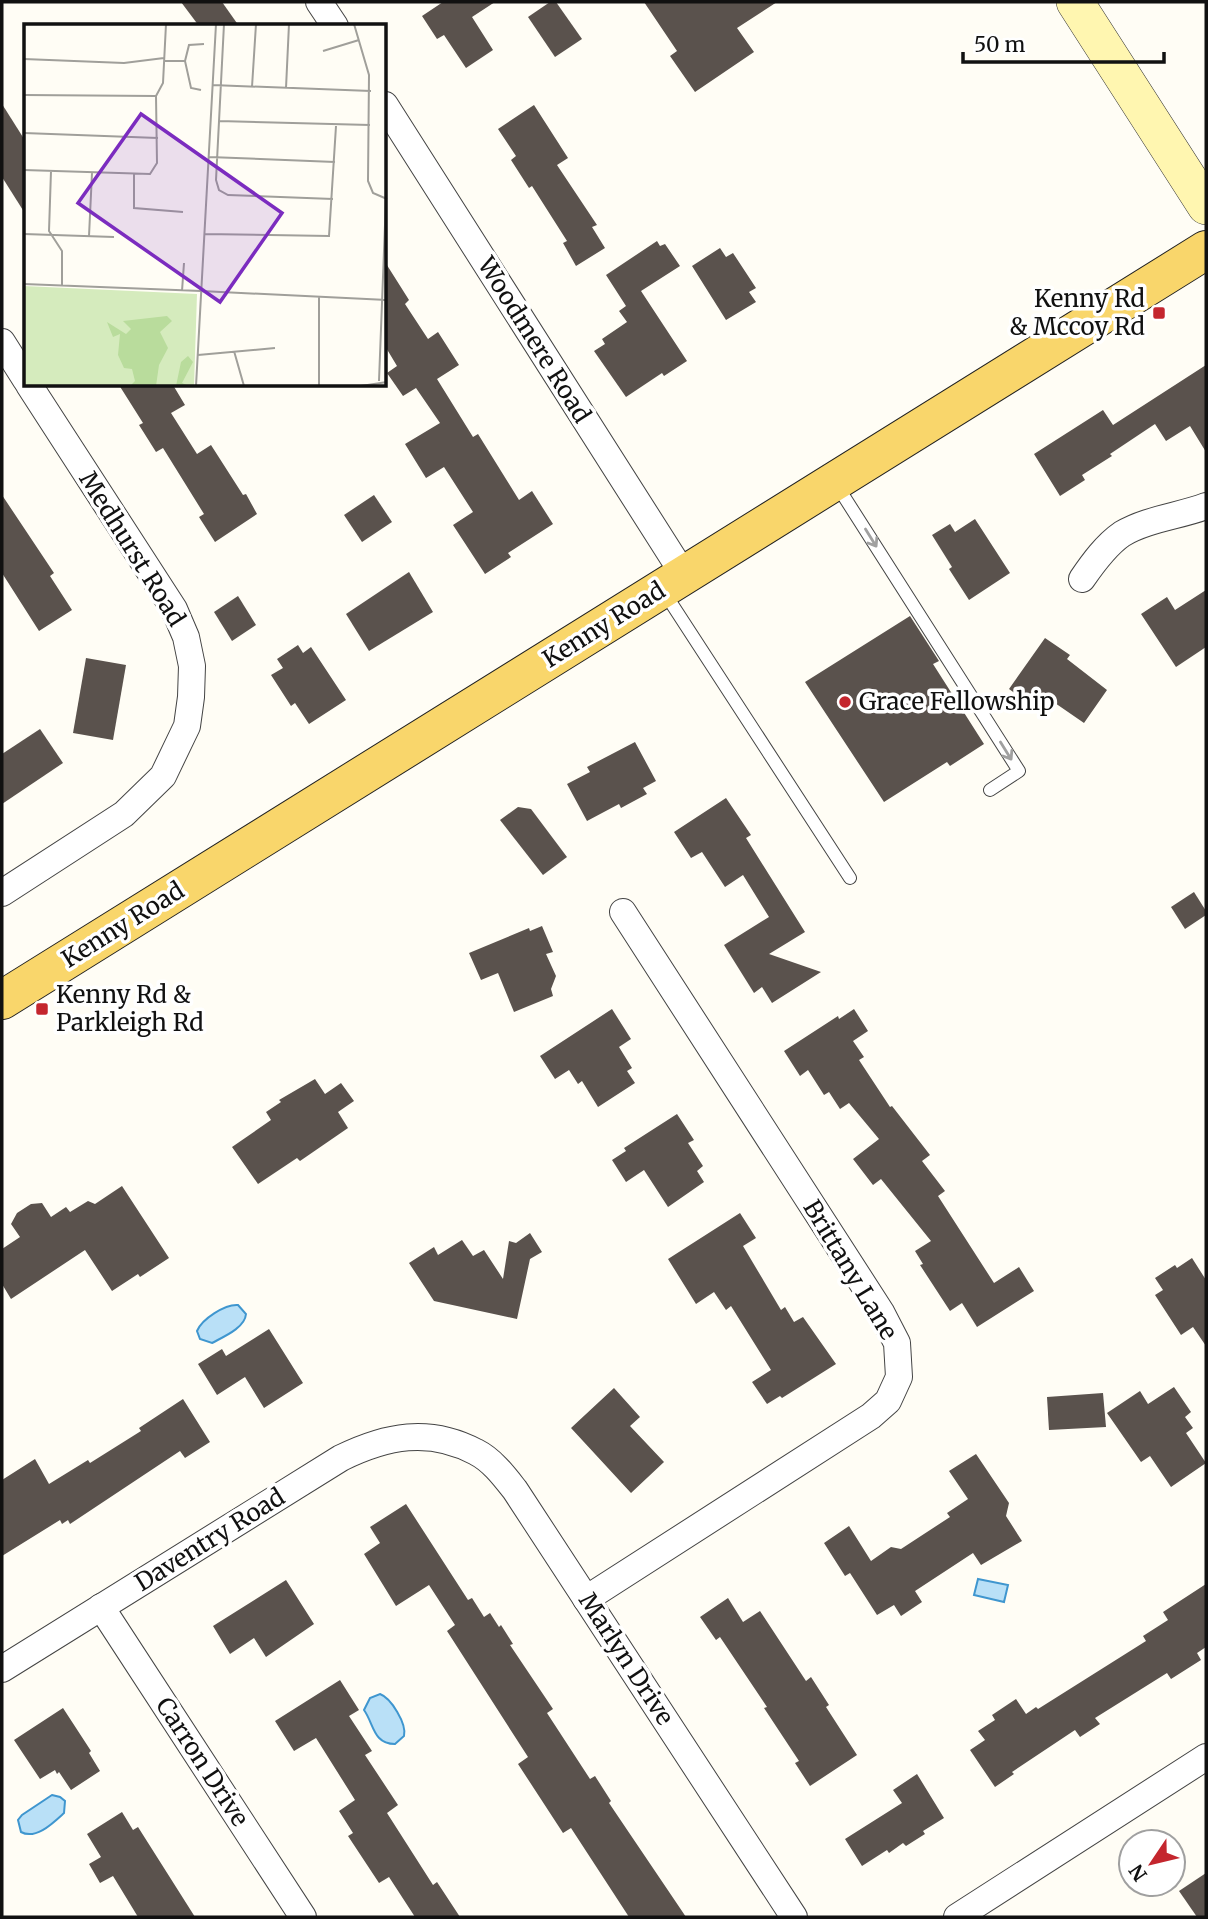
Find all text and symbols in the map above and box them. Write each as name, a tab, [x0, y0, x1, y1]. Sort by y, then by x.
scale bar	[963, 21, 1164, 65]
inset map	[24, 24, 387, 387]
text: 50 m	[974, 31, 1025, 58]
street label: Woodmere Road	[471, 250, 598, 428]
place label: Kenny Rd & Mccoy Rd	[1009, 283, 1145, 342]
marker: Kenny Rd & Mccoy Rd	[1151, 305, 1167, 321]
street label: Medhurst Road	[72, 466, 192, 632]
one-way arrow	[864, 528, 878, 548]
street label: Kenny Road	[537, 575, 671, 674]
place label: Grace Fellowship	[859, 686, 1054, 717]
marker: Grace Fellowship	[837, 694, 853, 710]
one-way arrow	[999, 741, 1013, 761]
street label: Kenny Road	[56, 875, 190, 974]
place label: Kenny Rd & Parkleigh Rd	[56, 979, 204, 1038]
marker: Kenny Rd & Parkleigh Rd	[34, 1001, 50, 1017]
street label: Brittany Lane	[796, 1194, 904, 1345]
street label: Daventry Road	[129, 1481, 290, 1598]
street label: Marlyn Drive	[572, 1587, 681, 1731]
street label: Carron Drive	[149, 1691, 256, 1832]
north arrow	[1117, 1828, 1187, 1898]
text: N	[1124, 1860, 1152, 1886]

